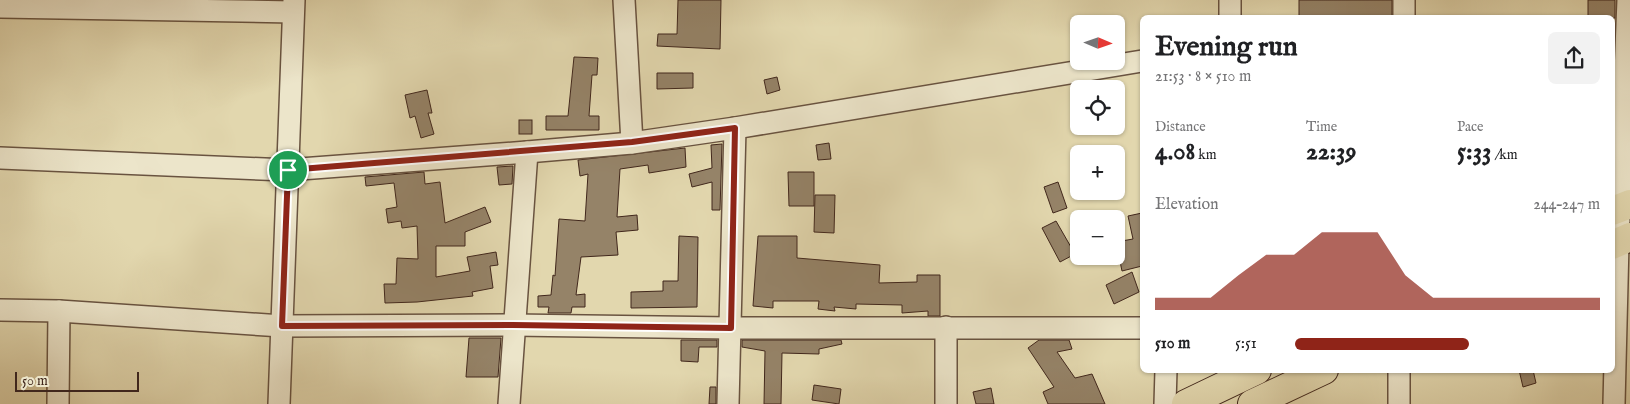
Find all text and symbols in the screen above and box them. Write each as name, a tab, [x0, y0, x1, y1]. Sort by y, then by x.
north arrow	[1070, 15, 1125, 70]
map controls	[1070, 15, 1125, 265]
text: Evening run	[1155, 30, 1298, 65]
button: share	[1548, 32, 1600, 84]
text: 21:53 · 8 × 510 m	[1155, 67, 1251, 87]
button: locate	[1070, 80, 1125, 135]
text: Distance	[1155, 118, 1206, 136]
text: Time	[1306, 118, 1337, 136]
text: Pace	[1457, 118, 1484, 136]
text: 4.08	[1155, 136, 1195, 168]
text: 22:39	[1306, 136, 1356, 168]
text: 5:33	[1457, 136, 1491, 168]
button: +	[1070, 145, 1125, 200]
text: km	[1195, 146, 1217, 164]
text: /km	[1491, 146, 1517, 164]
pin	[267, 149, 309, 191]
icon: arrive	[274, 156, 302, 184]
text: Elevation	[1155, 195, 1218, 215]
text: 244–247 m	[1533, 195, 1600, 215]
button: −	[1070, 210, 1125, 265]
text: 510 m	[1155, 334, 1190, 354]
text: 5:51	[1235, 334, 1257, 354]
scale bar	[15, 369, 139, 392]
text: 50 m	[22, 372, 48, 390]

